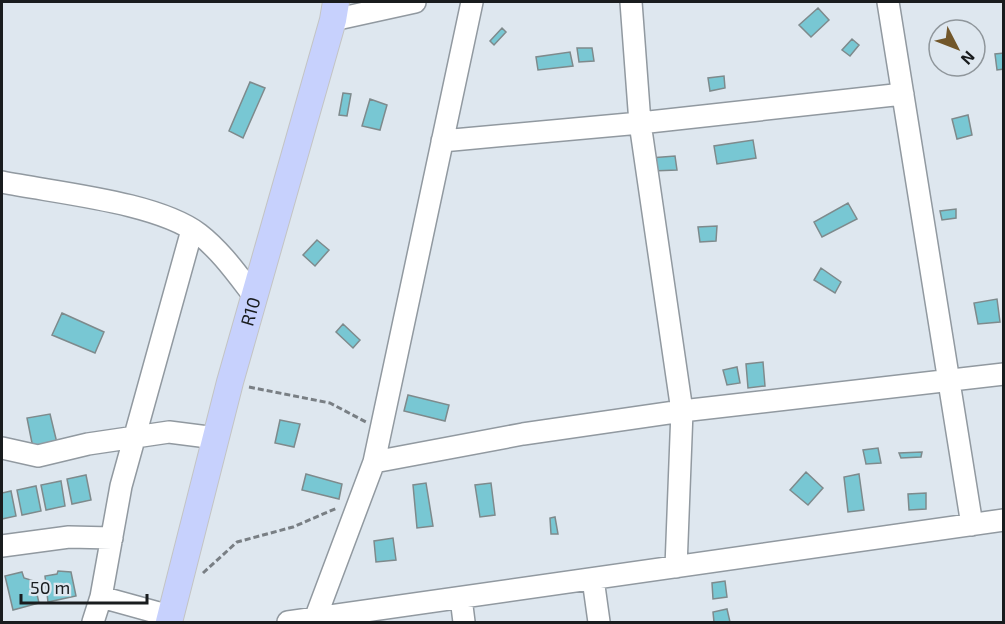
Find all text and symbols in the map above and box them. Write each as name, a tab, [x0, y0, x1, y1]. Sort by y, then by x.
north arrow	[927, 18, 987, 78]
text: N	[958, 48, 979, 69]
street label: R10	[236, 294, 265, 328]
scale bar	[21, 567, 147, 605]
text: 50 m	[30, 576, 70, 598]

